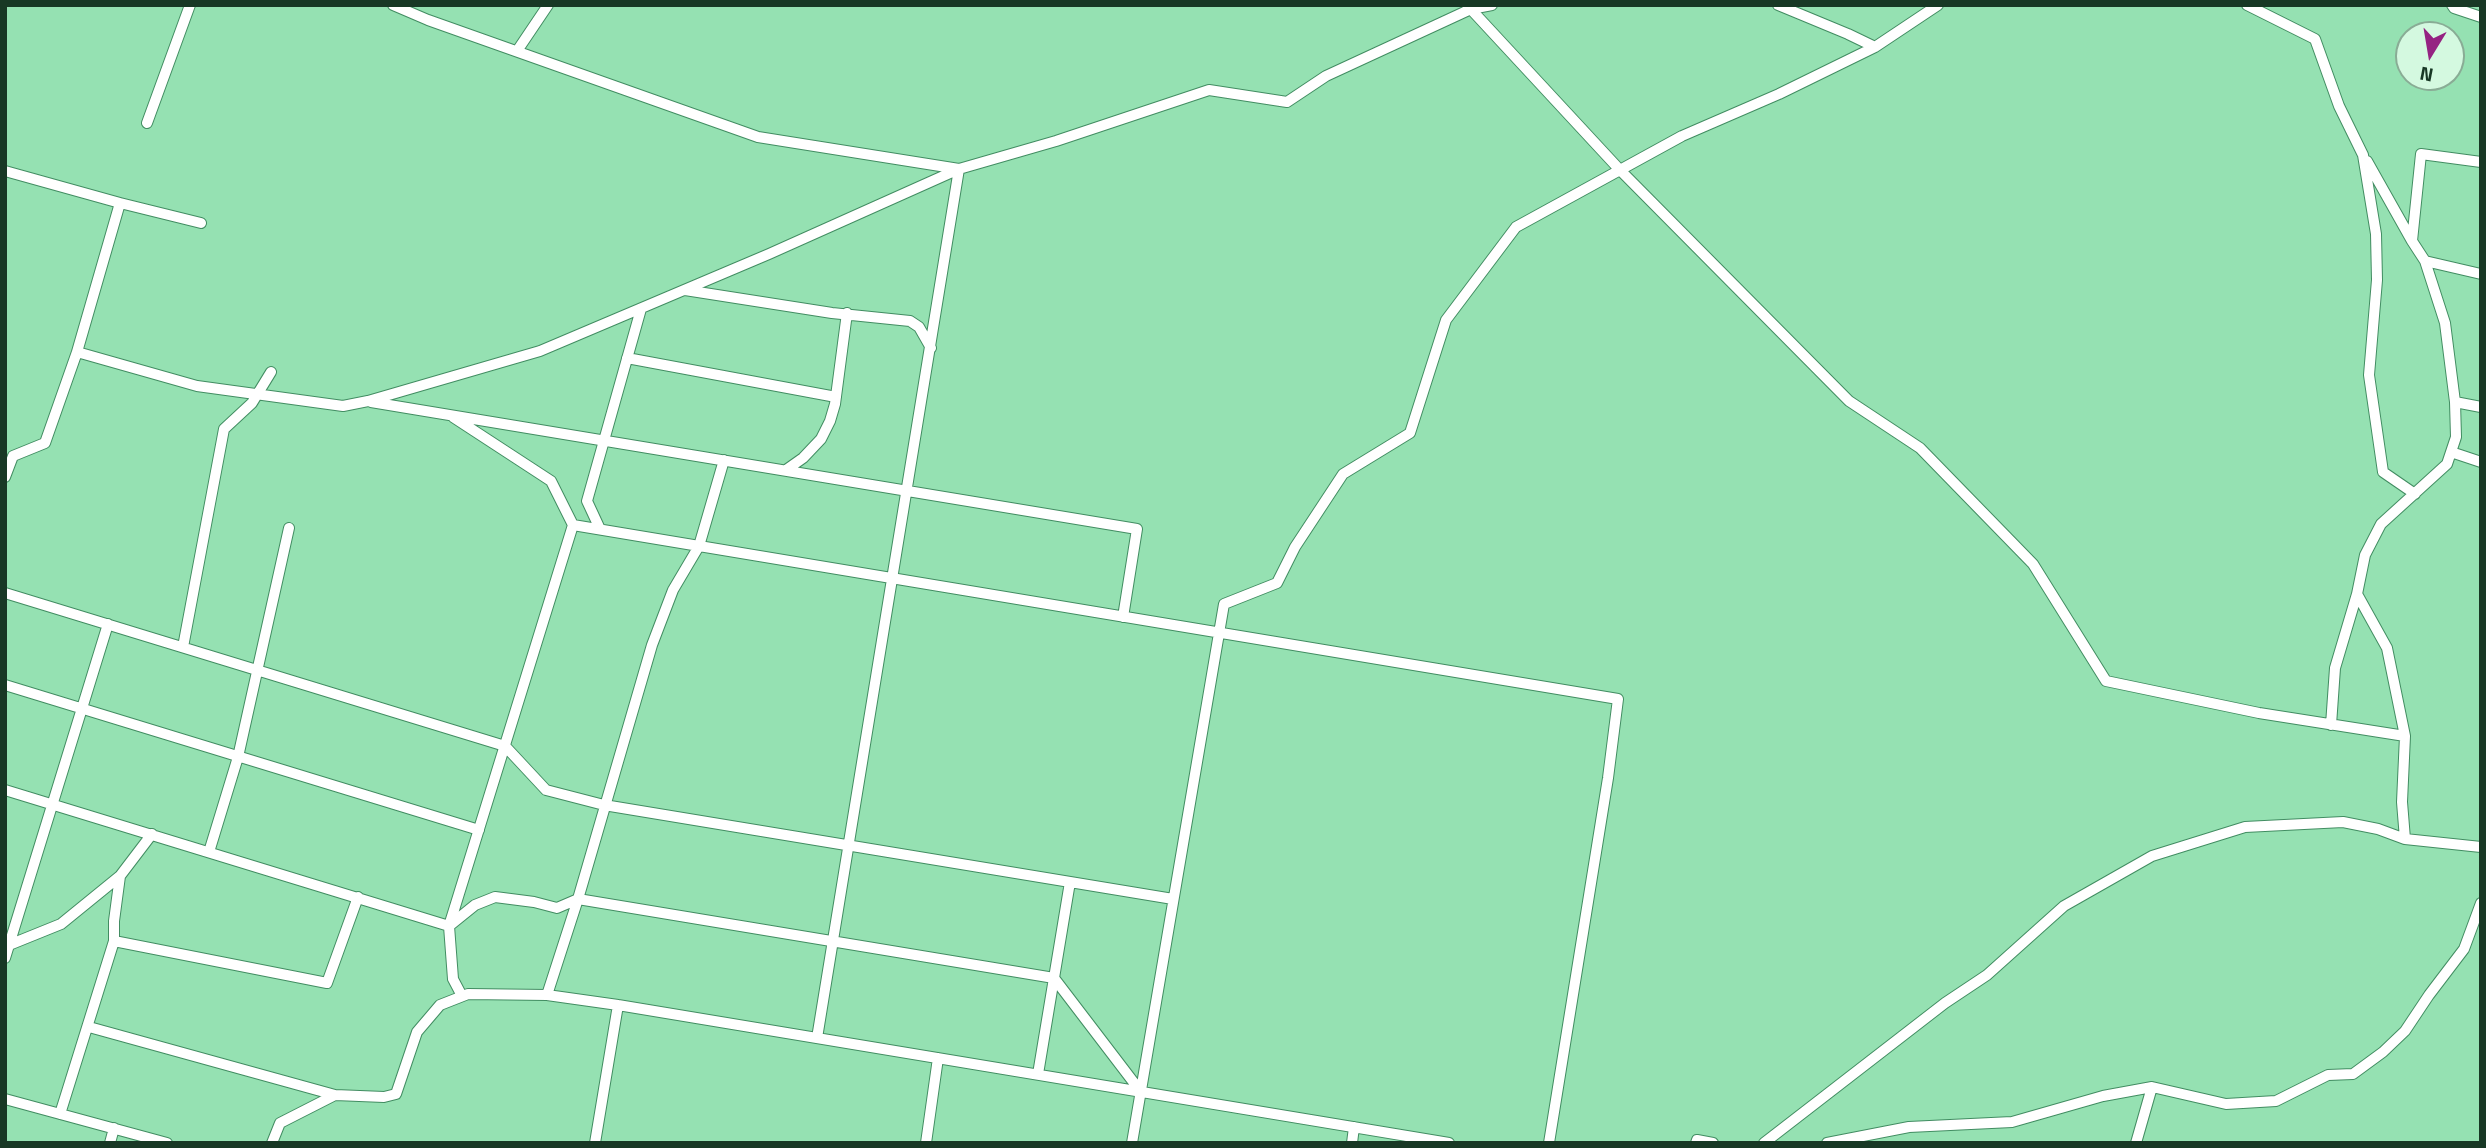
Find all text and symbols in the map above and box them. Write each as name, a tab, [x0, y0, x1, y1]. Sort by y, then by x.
north arrow	[2395, 21, 2465, 91]
text: N	[2417, 60, 2436, 91]

